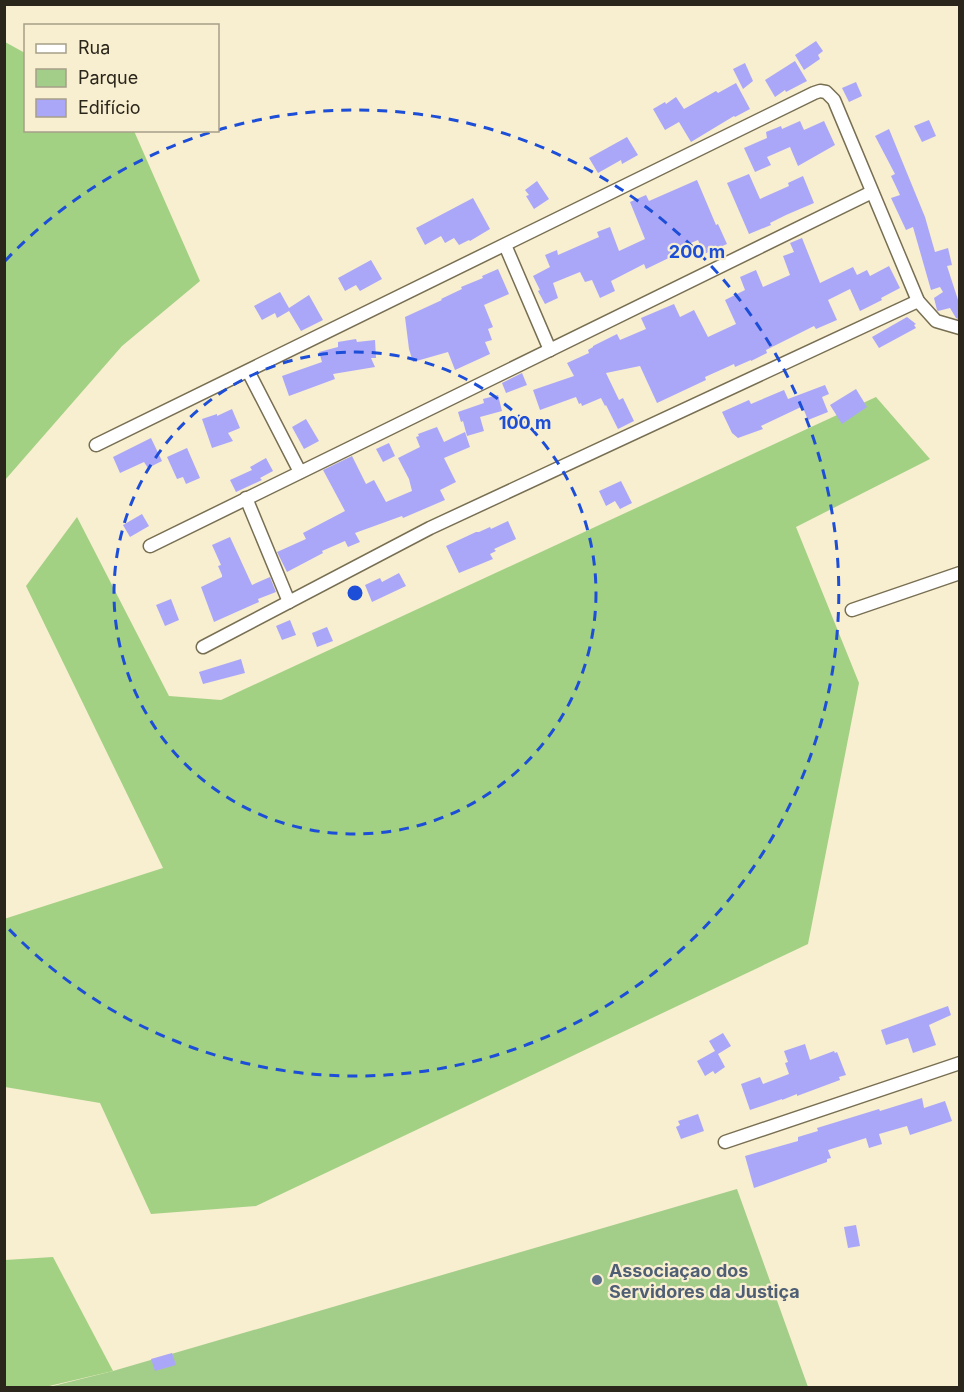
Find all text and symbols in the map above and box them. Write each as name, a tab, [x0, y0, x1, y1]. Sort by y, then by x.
legend	[24, 24, 219, 132]
text: Rua	[78, 37, 110, 58]
text: Parque	[78, 67, 138, 88]
text: Edifício	[78, 97, 141, 118]
text: 200 m	[669, 241, 725, 262]
text: 100 m	[499, 412, 551, 433]
centre of rings	[345, 583, 365, 603]
place label: Associaçao dos Servidores da Justiça	[609, 1260, 800, 1302]
marker: Associaçao dos Servidores da Justiça	[590, 1273, 604, 1287]

